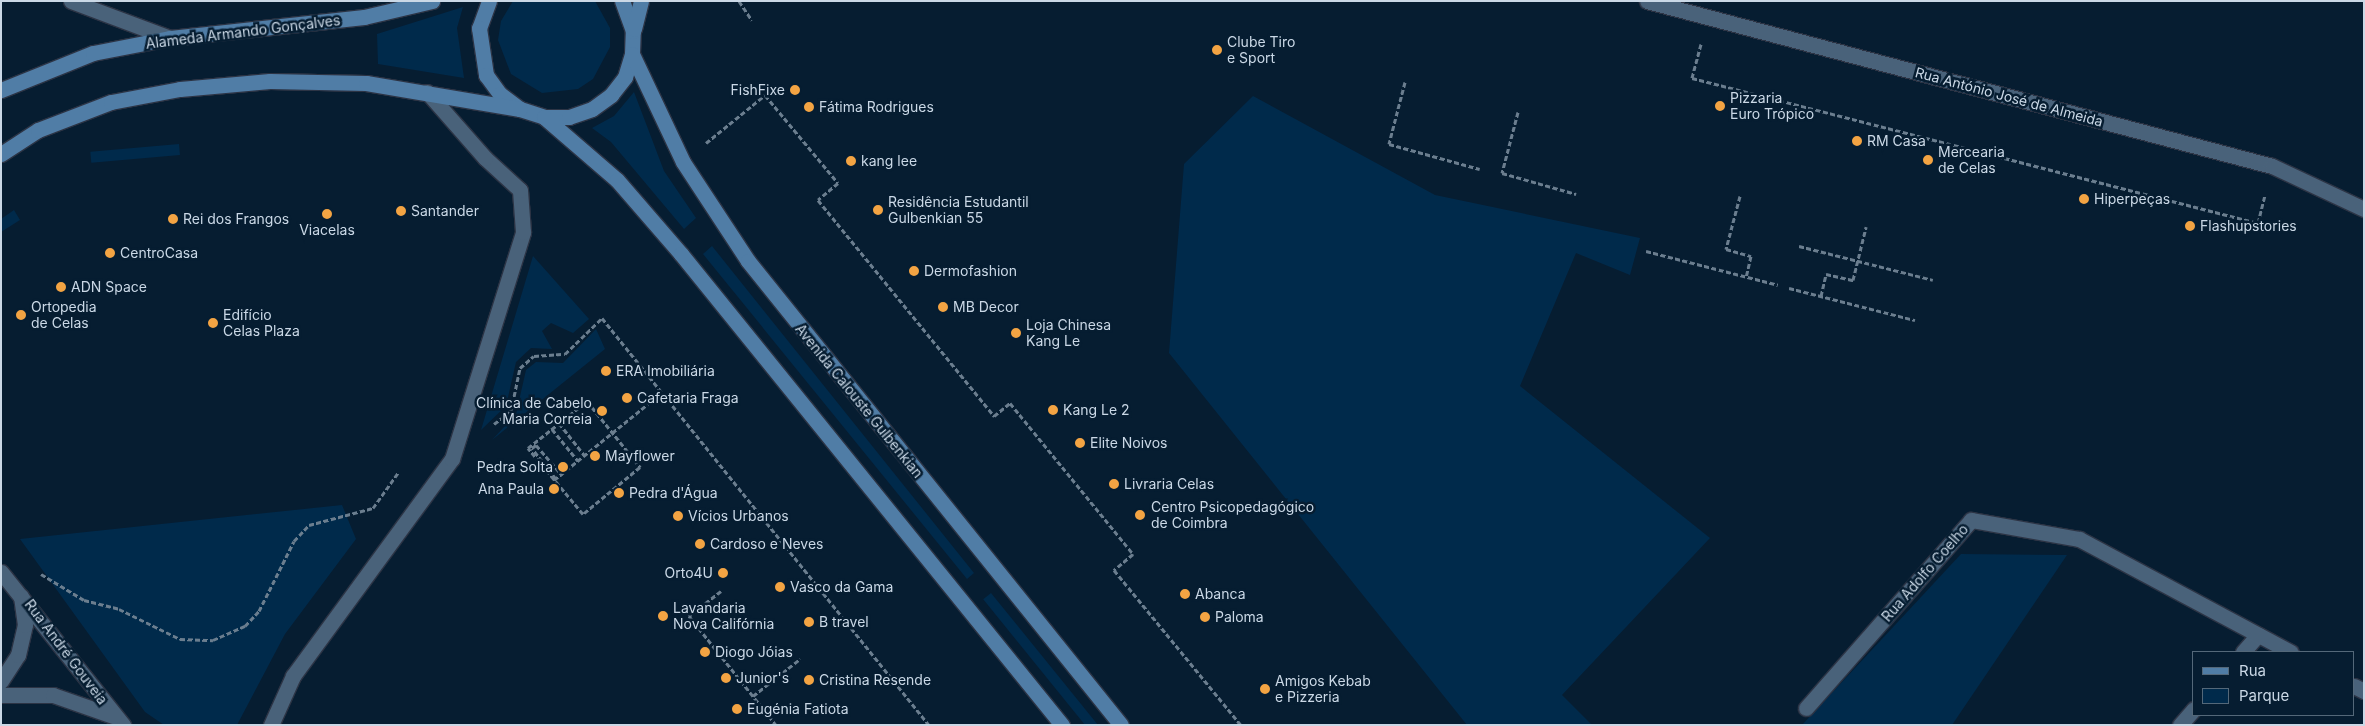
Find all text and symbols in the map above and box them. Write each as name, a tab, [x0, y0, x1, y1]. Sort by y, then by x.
street label: Alameda Armando Gonçalves	[145, 12, 341, 52]
place label: Clube Tiro e Sport	[1227, 34, 1295, 66]
marker: Clube Tiro e Sport	[1211, 44, 1223, 56]
street label: Rua António José de Almeida	[1913, 64, 2105, 130]
place label: FishFixe	[731, 82, 785, 98]
marker: FishFixe	[789, 84, 801, 96]
place label: Pizzaria Euro Trópico	[1730, 90, 1814, 122]
place label: Fátima Rodrigues	[819, 99, 934, 115]
marker: Pizzaria Euro Trópico	[1714, 100, 1726, 112]
marker: Fátima Rodrigues	[803, 101, 815, 113]
place label: RM Casa	[1867, 133, 1926, 149]
marker: RM Casa	[1851, 135, 1863, 147]
place label: Mercearia de Celas	[1938, 144, 2005, 176]
place label: kang lee	[861, 153, 917, 169]
marker: Mercearia de Celas	[1922, 154, 1934, 166]
marker: kang lee	[845, 155, 857, 167]
place label: Hiperpeças	[2094, 191, 2170, 207]
marker: Hiperpeças	[2078, 193, 2090, 205]
place label: Residência Estudantil Gulbenkian 55	[888, 194, 1029, 226]
place label: Santander	[411, 203, 479, 219]
marker: Residência Estudantil Gulbenkian 55	[872, 204, 884, 216]
marker: Santander	[395, 205, 407, 217]
marker: Viacelas	[321, 208, 333, 220]
place label: Rei dos Frangos	[183, 211, 289, 227]
marker: Rei dos Frangos	[167, 213, 179, 225]
place label: Flashupstories	[2200, 218, 2297, 234]
marker: Flashupstories	[2184, 220, 2196, 232]
place label: Viacelas	[299, 222, 355, 238]
place label: CentroCasa	[120, 245, 198, 261]
marker: CentroCasa	[104, 247, 116, 259]
place label: Dermofashion	[924, 263, 1017, 279]
marker: Dermofashion	[908, 265, 920, 277]
place label: ADN Space	[71, 279, 147, 295]
marker: ADN Space	[55, 281, 67, 293]
place label: Ortopedia de Celas	[31, 299, 97, 332]
place label: MB Decor	[953, 299, 1019, 315]
marker: MB Decor	[937, 301, 949, 313]
place label: Edifício Celas Plaza	[223, 307, 300, 340]
marker: Ortopedia de Celas	[15, 309, 27, 321]
marker: Edifício Celas Plaza	[207, 317, 219, 329]
place label: Loja Chinesa Kang Le	[1026, 317, 1111, 350]
street label: Avenida Calouste Gulbenkian	[792, 321, 926, 481]
marker: Loja Chinesa Kang Le	[1010, 327, 1022, 339]
place label: ERA Imobiliária	[616, 363, 715, 379]
marker: ERA Imobiliária	[600, 365, 612, 377]
place label: Cafetaria Fraga	[637, 390, 739, 406]
marker: Cafetaria Fraga	[621, 392, 633, 404]
place label: Clínica de Cabelo Maria Correia	[476, 395, 592, 428]
place label: Kang Le 2	[1063, 402, 1130, 418]
marker: Kang Le 2	[1047, 404, 1059, 416]
marker: Clínica de Cabelo Maria Correia	[596, 405, 608, 417]
place label: Elite Noivos	[1090, 435, 1167, 451]
marker: Elite Noivos	[1074, 437, 1086, 449]
place label: Mayflower	[605, 448, 675, 464]
marker: Mayflower	[589, 450, 601, 462]
place label: Pedra Solta	[477, 459, 553, 475]
marker: Pedra Solta	[557, 461, 569, 473]
place label: Livraria Celas	[1124, 476, 1214, 492]
marker: Livraria Celas	[1108, 478, 1120, 490]
place label: Ana Paula	[478, 481, 544, 497]
marker: Ana Paula	[548, 483, 560, 495]
place label: Pedra d'Água	[629, 485, 718, 501]
marker: Pedra d'Água	[613, 487, 625, 499]
place label: Centro Psicopedagógico de Coimbra	[1151, 499, 1314, 532]
place label: Vícios Urbanos	[688, 508, 789, 524]
marker: Centro Psicopedagógico de Coimbra	[1133, 508, 1147, 522]
marker: Vícios Urbanos	[672, 510, 684, 522]
street label: Rua Adolfo Coelho	[1878, 521, 1972, 625]
place label: Cardoso e Neves	[710, 536, 823, 552]
marker: Cardoso e Neves	[694, 538, 706, 550]
place label: Orto4U	[665, 565, 713, 581]
marker: Orto4U	[717, 567, 729, 579]
place label: Vasco da Gama	[790, 579, 893, 595]
marker: Vasco da Gama	[774, 581, 786, 593]
place label: Abanca	[1195, 586, 1245, 602]
marker: Abanca	[1179, 588, 1191, 600]
street label: Rua André Gouveia	[21, 596, 111, 708]
place label: Lavandaria Nova Califórnia	[673, 600, 774, 632]
place label: Paloma	[1215, 609, 1264, 625]
marker: Lavandaria Nova Califórnia	[657, 610, 669, 622]
marker: Paloma	[1199, 611, 1211, 623]
place label: B travel	[819, 614, 869, 630]
marker: B travel	[803, 616, 815, 628]
place label: Diogo Jóias	[715, 644, 793, 660]
marker: Diogo Jóias	[699, 646, 711, 658]
legend	[2192, 651, 2355, 716]
text: Rua	[2239, 661, 2266, 680]
place label: Junior's	[736, 670, 789, 686]
marker: Junior's	[720, 672, 732, 684]
place label: Cristina Resende	[819, 672, 931, 688]
place label: Amigos Kebab e Pizzeria	[1275, 673, 1371, 706]
marker: Cristina Resende	[803, 674, 815, 686]
marker: Amigos Kebab e Pizzeria	[1259, 683, 1271, 695]
text: Parque	[2239, 686, 2289, 705]
place label: Eugénia Fatiota	[747, 701, 849, 717]
marker: Eugénia Fatiota	[731, 703, 743, 715]

